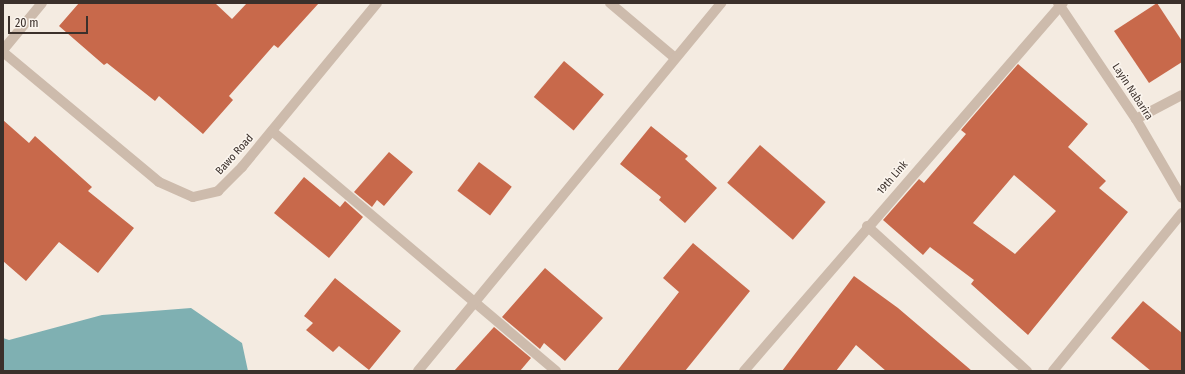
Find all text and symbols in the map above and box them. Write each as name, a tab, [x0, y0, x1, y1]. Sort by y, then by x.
scale bar	[10, 8, 90, 34]
text: 20 m	[15, 16, 39, 30]
street label: Layin Nabarira	[1109, 61, 1155, 123]
street label: Bawo Road	[213, 132, 257, 178]
street label: 19th Link	[875, 159, 911, 197]

